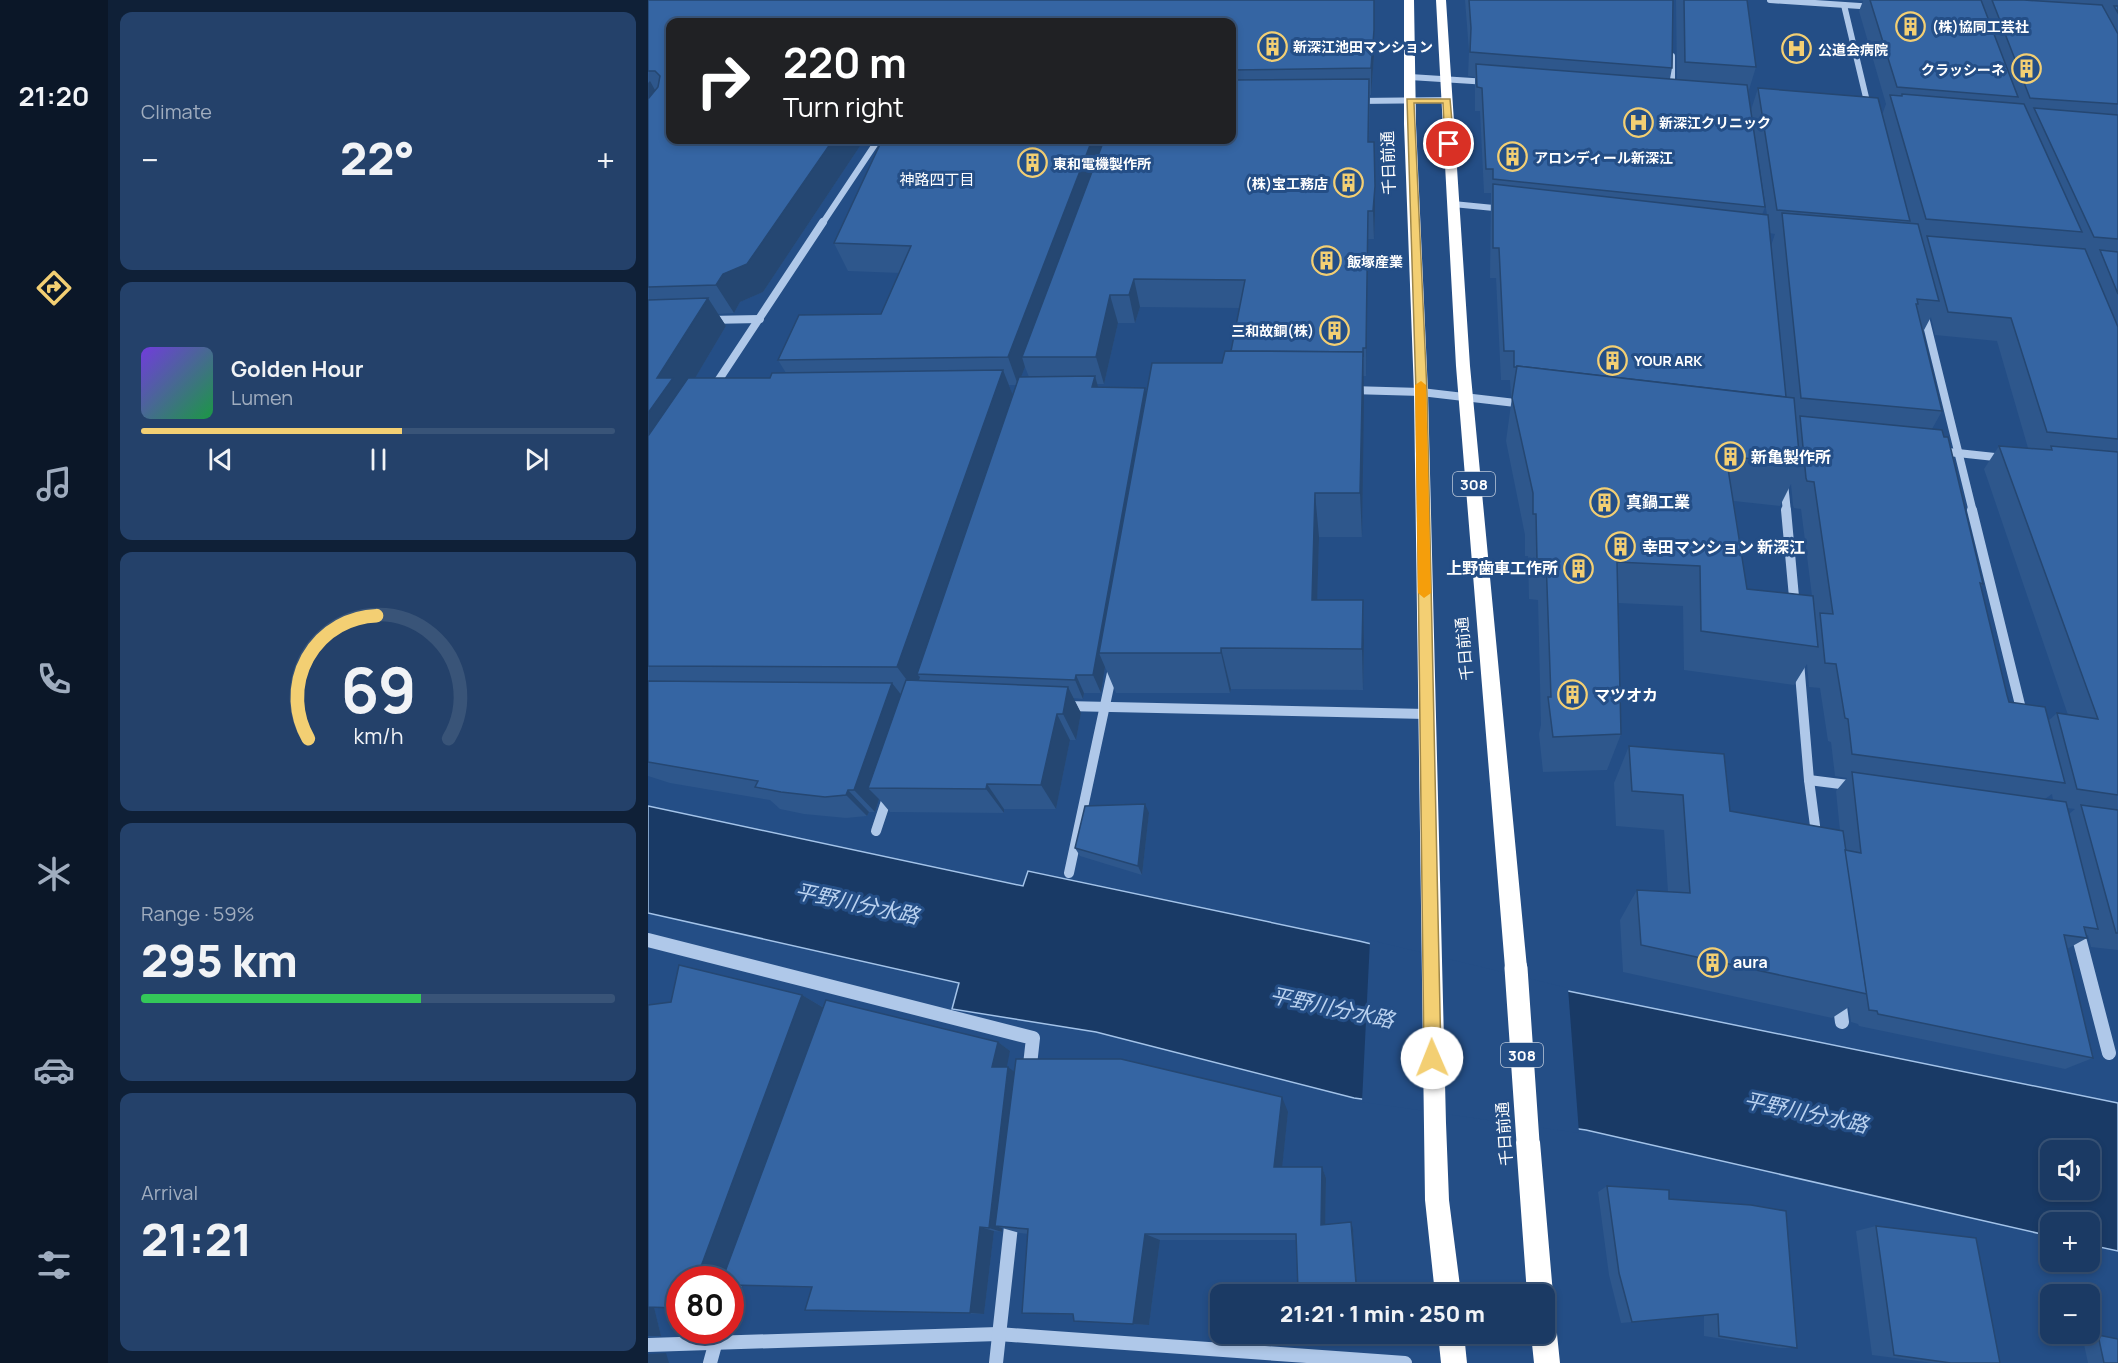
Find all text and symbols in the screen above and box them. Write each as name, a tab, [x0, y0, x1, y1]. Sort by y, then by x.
building icon: (株)協同工芸社	[1895, 10, 1927, 42]
place label: (株)協同工芸社	[1932, 17, 2029, 36]
building icon: 新深江池田マンション	[1256, 30, 1288, 62]
text: 220 m	[783, 33, 907, 91]
hospital icon: 公道会病院	[1781, 33, 1813, 65]
place label: 新深江池田マンション	[1293, 37, 1433, 56]
place label: 公道会病院	[1818, 40, 1888, 59]
icon: right	[684, 42, 762, 120]
building icon: クラッシーネ	[2010, 53, 2042, 85]
place label: クラッシーネ	[1921, 60, 2005, 79]
text: 21:20	[19, 77, 90, 114]
text: Turn right	[783, 88, 904, 125]
text: Climate	[141, 98, 212, 125]
hospital icon: 新深江クリニック	[1622, 106, 1654, 138]
place label: 新深江クリニック	[1659, 113, 1771, 132]
pin	[1423, 118, 1474, 169]
text: 22°	[340, 127, 415, 189]
icon: arrive	[1432, 127, 1465, 160]
street label: 千日前通	[1376, 131, 1400, 195]
text: −	[141, 137, 159, 182]
text: +	[596, 137, 615, 182]
building icon: アロンディール新深江	[1497, 141, 1529, 173]
building icon: 東和電機製作所	[1016, 147, 1048, 179]
place label: アロンディール新深江	[1534, 148, 1673, 167]
place label: 東和電機製作所	[1053, 154, 1151, 173]
building icon: (株)宝工務店	[1333, 167, 1365, 199]
district label: 神路四丁目	[899, 169, 975, 190]
place label: (株)宝工務店	[1245, 174, 1328, 193]
building icon: 飯塚産業	[1310, 245, 1342, 277]
place label: 飯塚産業	[1347, 252, 1403, 271]
icon: directions	[33, 267, 75, 309]
building icon: 三和故銅(株)	[1319, 314, 1351, 346]
place label: 三和故銅(株)	[1231, 321, 1314, 340]
building icon: YOUR ARK	[1597, 344, 1629, 376]
place label: YOUR ARK	[1634, 351, 1703, 370]
text: Golden Hour	[231, 354, 364, 384]
text: Lumen	[231, 384, 293, 411]
building icon: 新亀製作所	[1714, 441, 1746, 473]
icon: previous	[204, 443, 237, 476]
icon: pause	[362, 443, 395, 476]
icon: next	[520, 443, 553, 476]
place label: 新亀製作所	[1751, 446, 1831, 468]
icon: music	[33, 463, 75, 505]
road number: 308	[1453, 472, 1495, 496]
building icon: 真鍋工業	[1589, 486, 1621, 518]
place label: 真鍋工業	[1626, 491, 1690, 513]
building icon: 幸田マンション 新深江	[1605, 531, 1637, 563]
place label: 幸田マンション 新深江	[1642, 536, 1805, 558]
building icon: 上野歯車工作所	[1563, 552, 1595, 584]
place label: 上野歯車工作所	[1446, 557, 1558, 579]
street label: 千日前通	[1450, 616, 1478, 682]
text: 69	[340, 646, 416, 732]
icon: phone	[33, 658, 75, 700]
building icon: マツオカ	[1557, 679, 1589, 711]
place label: マツオカ	[1594, 684, 1658, 706]
text: km/h	[353, 721, 403, 750]
icon: climate	[33, 853, 75, 895]
water label: 平野川分水路	[792, 876, 923, 930]
text: Range · 59%	[141, 900, 255, 927]
text: 295 km	[141, 929, 298, 991]
building icon: aura	[1696, 946, 1728, 978]
place label: aura	[1733, 951, 1768, 973]
water label: 平野川分水路	[1267, 980, 1398, 1034]
position arrow	[1400, 1026, 1464, 1090]
road number: 308	[1501, 1043, 1543, 1067]
icon: car	[33, 1049, 75, 1091]
water label: 平野川分水路	[1741, 1085, 1872, 1139]
street label: 千日前通	[1491, 1101, 1517, 1167]
map controls	[2040, 1140, 2100, 1344]
button: sound	[2040, 1140, 2100, 1200]
text: Arrival	[141, 1179, 198, 1206]
text: 21:21	[141, 1208, 252, 1270]
button: +	[2040, 1212, 2100, 1272]
icon: filters	[33, 1244, 75, 1286]
speed limit sign: 80	[666, 1266, 744, 1344]
button: −	[2040, 1284, 2100, 1344]
text: 21:21 · 1 min · 250 m	[1280, 1299, 1485, 1329]

